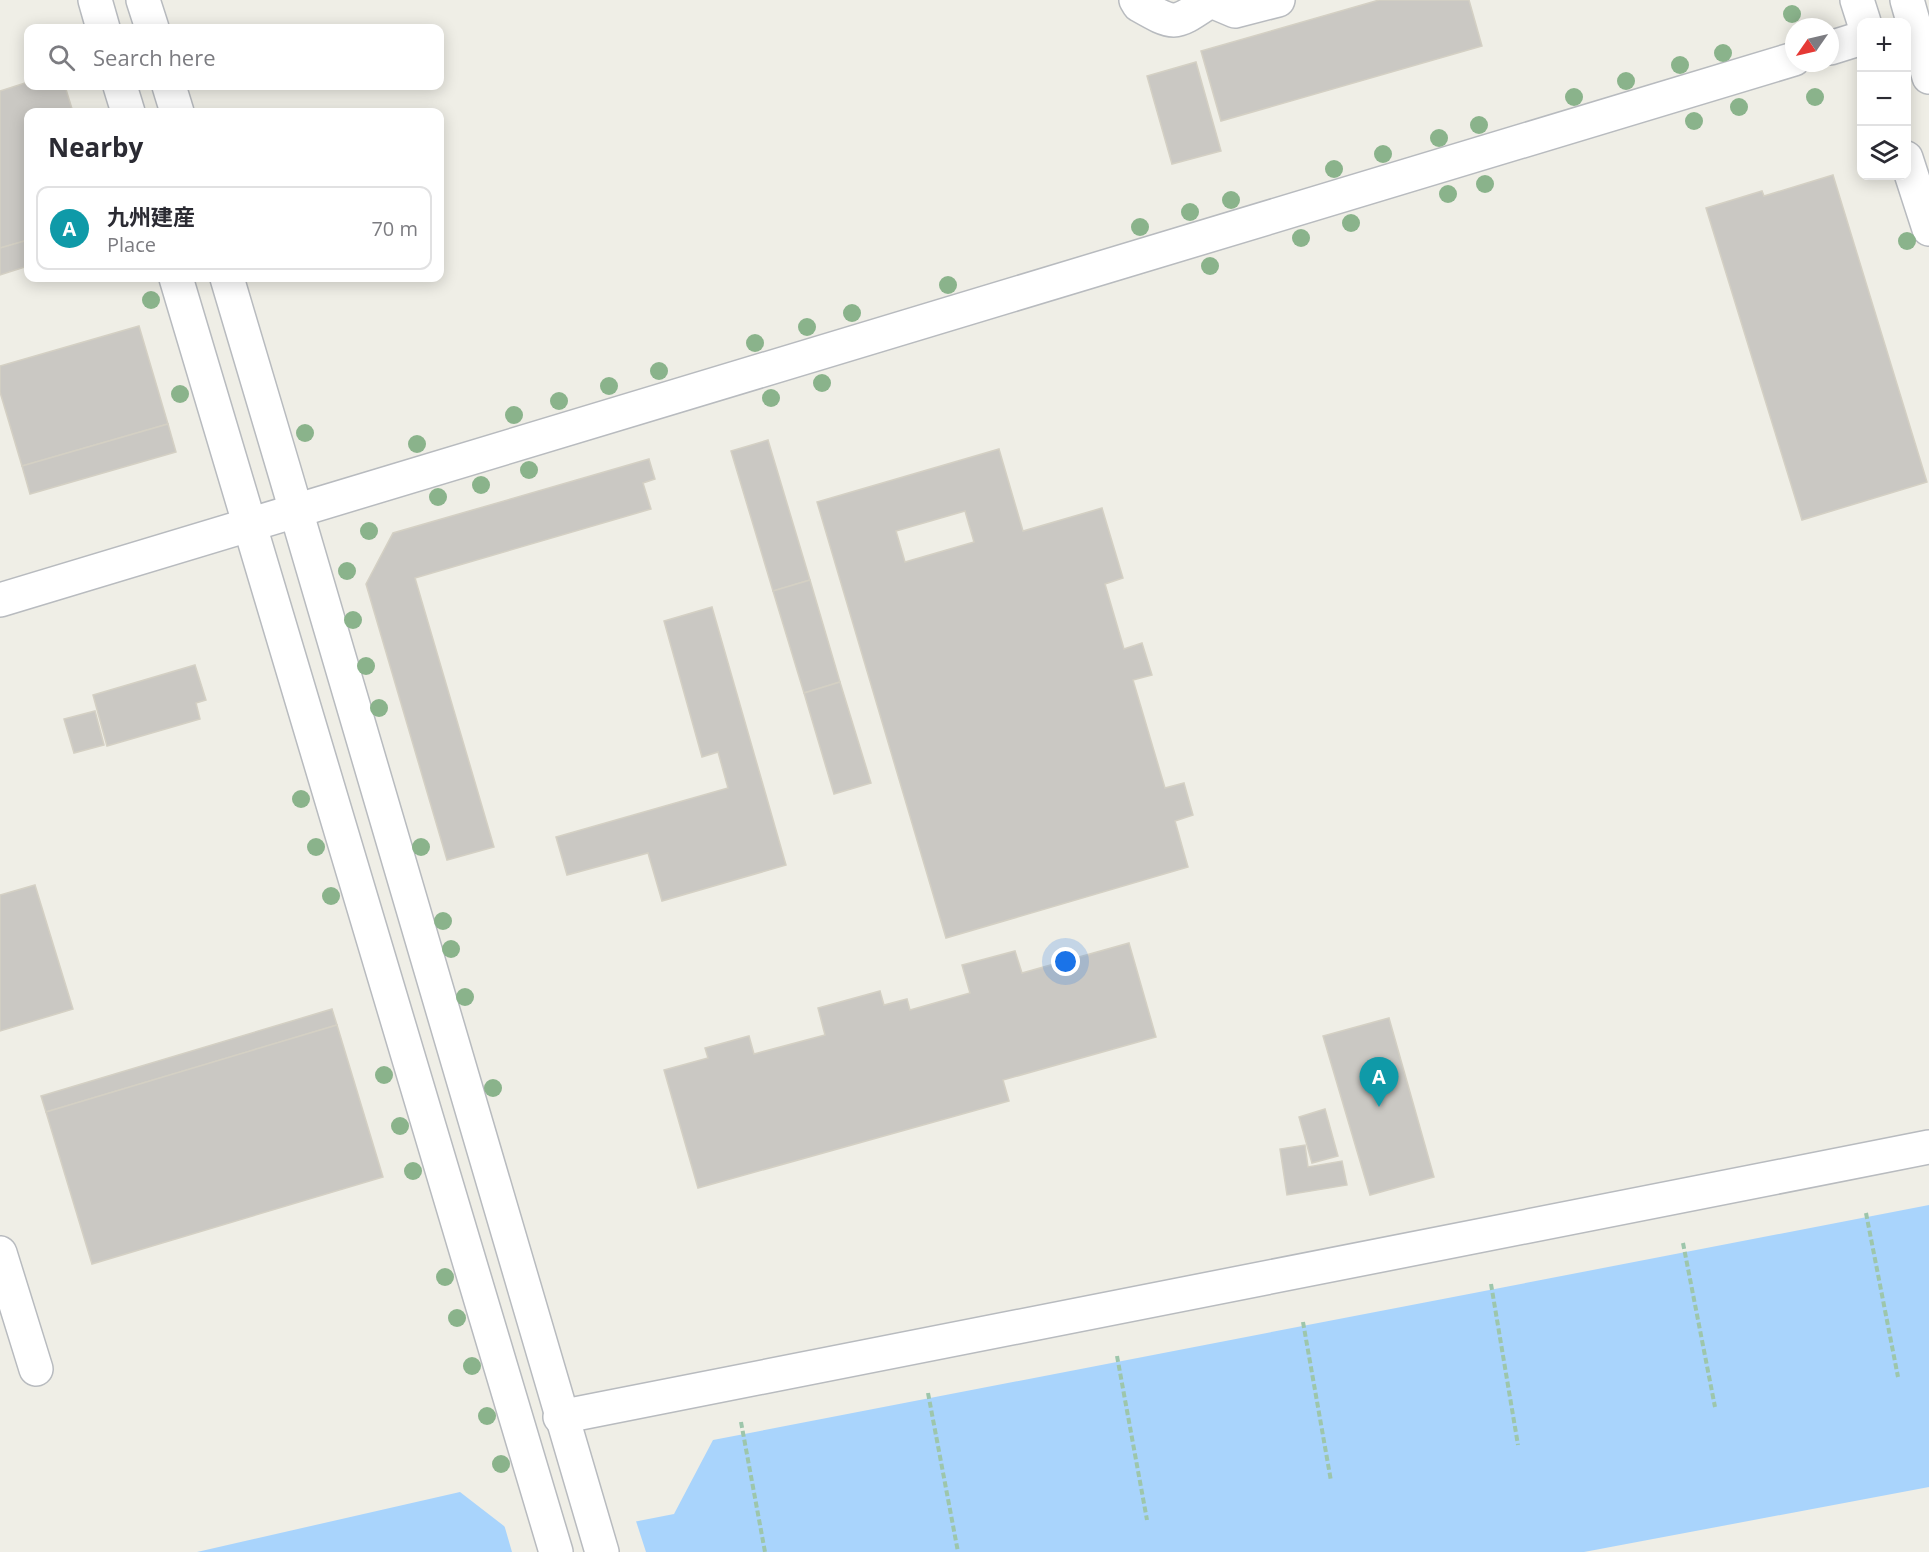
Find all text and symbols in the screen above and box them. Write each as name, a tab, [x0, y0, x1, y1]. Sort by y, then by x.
north arrow	[1785, 18, 1839, 72]
map controls	[1857, 18, 1911, 180]
button: +	[1857, 18, 1911, 72]
search box	[24, 24, 444, 90]
icon: search	[45, 41, 78, 74]
text: Search here	[93, 42, 216, 72]
button: −	[1857, 72, 1911, 126]
button: layers	[1857, 126, 1911, 180]
text: Nearby	[48, 129, 143, 165]
text: 九州建産	[107, 201, 195, 231]
text: A	[63, 215, 76, 242]
text: 70 m	[371, 215, 418, 242]
text: Place	[107, 231, 156, 258]
your location	[1051, 947, 1080, 976]
pin: A	[1360, 1058, 1398, 1107]

